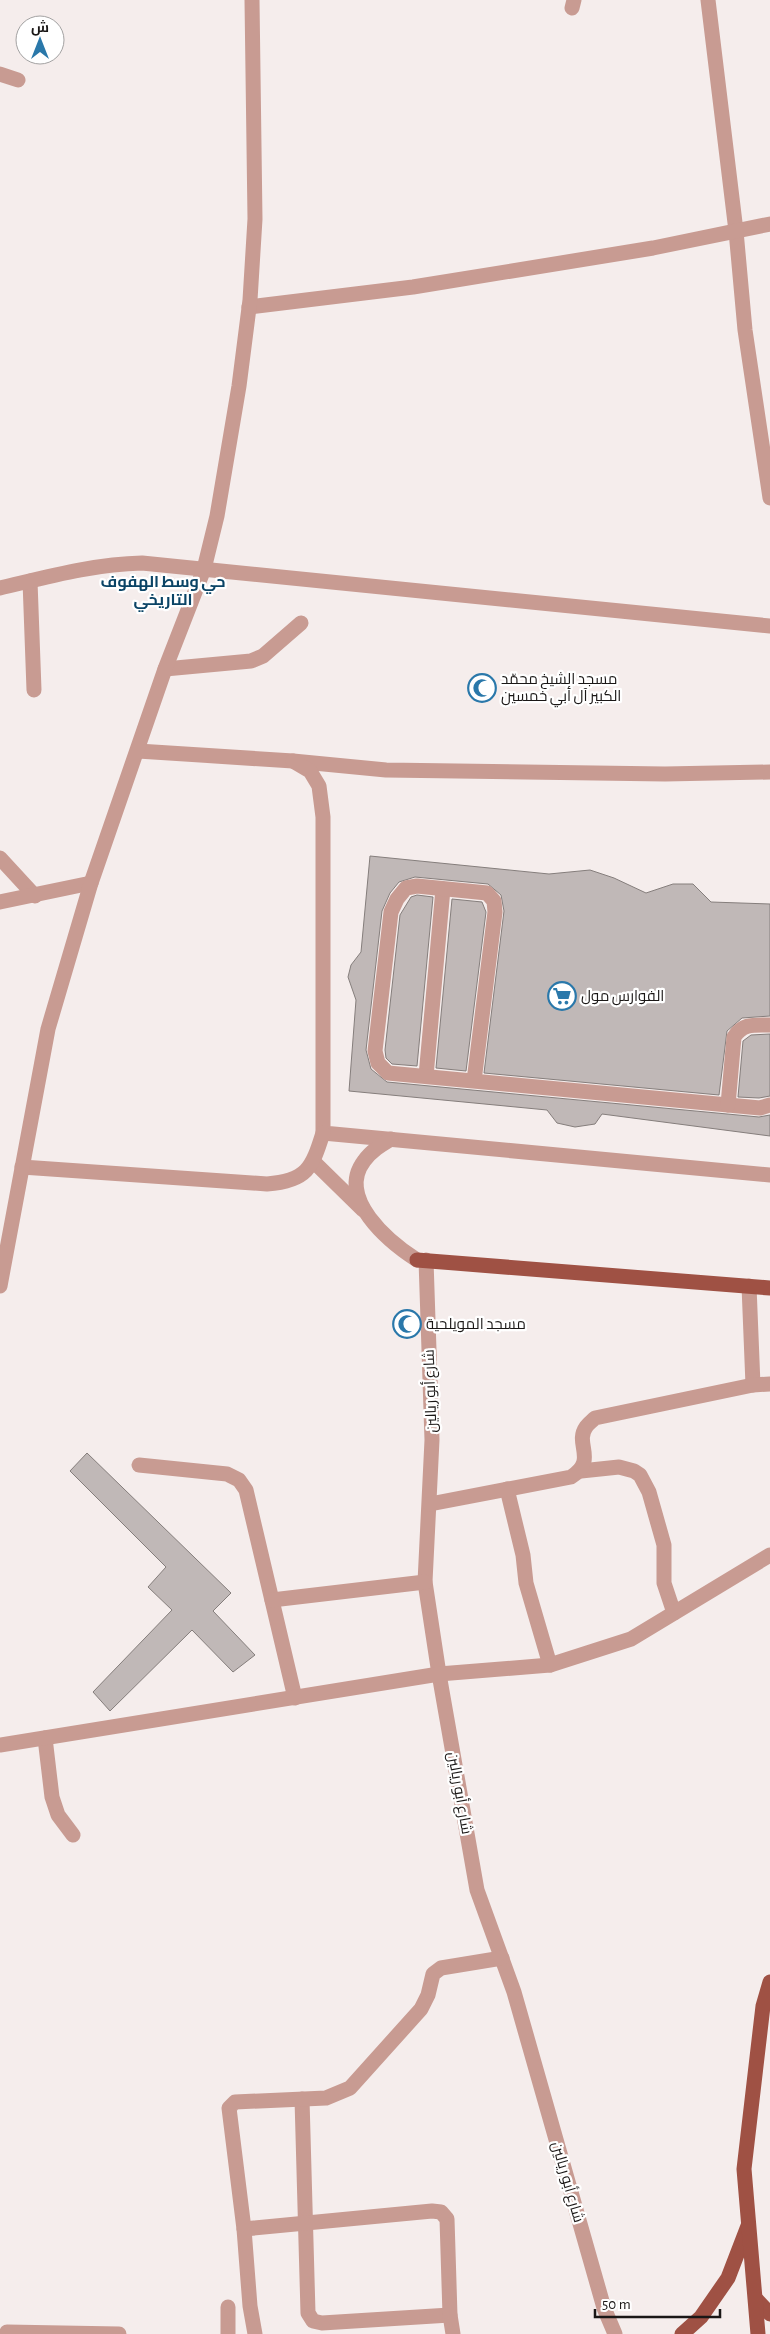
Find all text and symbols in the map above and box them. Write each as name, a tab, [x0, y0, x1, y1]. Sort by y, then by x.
north arrow	[15, 15, 65, 65]
text: ش	[31, 19, 49, 36]
district label: حي وسط الهفوف التاريخي	[101, 574, 225, 612]
place label: مسجد الشيخ محمّد الكبير آل أبي خمسين	[501, 671, 621, 708]
mosque icon: مسجد الشيخ محمّد الكبير آل أبي خمسين	[467, 673, 497, 703]
supermarket icon: الفوارس مول	[547, 981, 577, 1011]
place label: الفوارس مول	[581, 989, 664, 1006]
mosque icon: مسجد المويلحية	[392, 1309, 422, 1339]
place label: مسجد المويلحية	[426, 1317, 526, 1333]
street label: شارع أبو ريالين	[419, 1349, 442, 1433]
street label: شارع أبو ريالين	[442, 1750, 477, 1836]
street label: شارع أبو ريالين	[546, 2139, 589, 2225]
scale bar	[595, 2286, 720, 2318]
text: 50 m	[602, 2297, 631, 2312]

